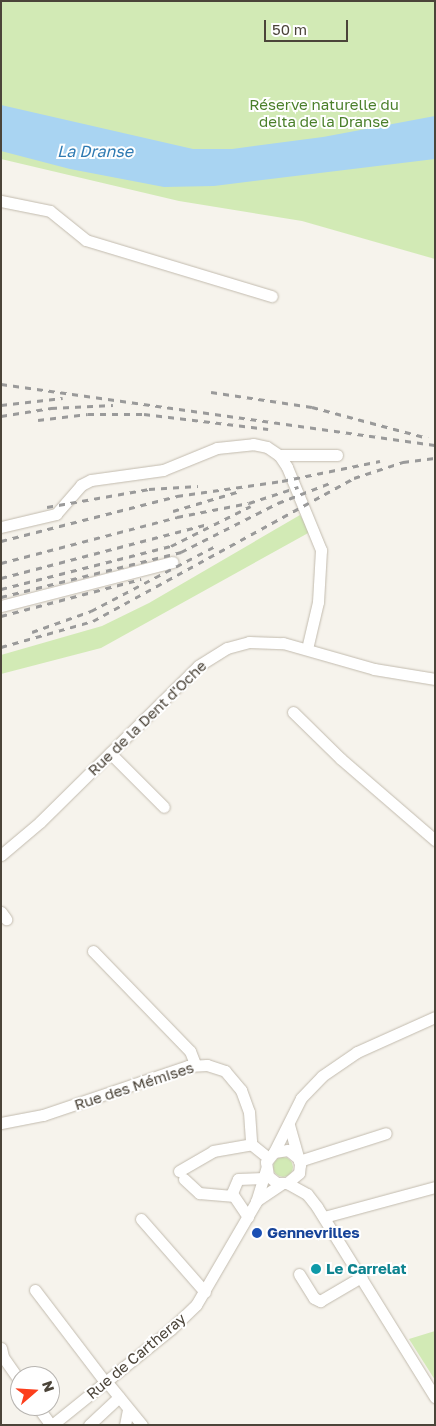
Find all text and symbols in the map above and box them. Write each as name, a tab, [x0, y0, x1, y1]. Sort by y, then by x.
scale bar	[266, 10, 350, 42]
text: 50 m	[272, 20, 307, 38]
park label: Réserve naturelle du delta de la Dranse	[249, 95, 399, 130]
water label: La Dranse	[57, 141, 133, 161]
street label: Rue de la Dent d'Oche	[84, 657, 210, 779]
street label: Rue des Mémises	[72, 1058, 196, 1114]
place label: Gennevrilles	[267, 1224, 360, 1242]
marker: Gennevrilles	[251, 1227, 263, 1239]
place label: Le Carrelat	[326, 1260, 407, 1278]
marker: Le Carrelat	[310, 1263, 322, 1275]
street label: Rue de Cartheray	[83, 1309, 189, 1403]
north arrow	[10, 1366, 60, 1416]
text: N	[39, 1378, 58, 1394]

